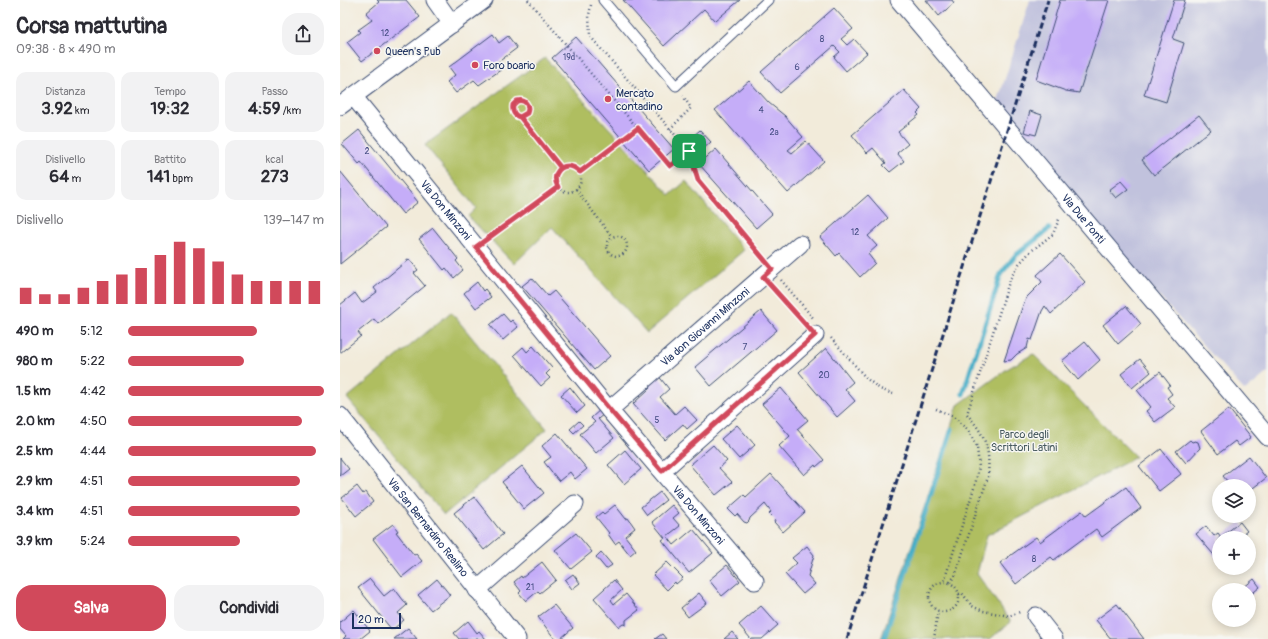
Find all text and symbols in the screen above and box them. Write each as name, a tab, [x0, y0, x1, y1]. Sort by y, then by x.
text: Corsa mattutina	[16, 12, 167, 40]
button: share	[282, 13, 324, 55]
house number: 12	[381, 28, 389, 39]
house number: 8	[820, 34, 825, 45]
text: 09:38 · 8 × 490 m	[16, 41, 116, 57]
place label: Queen's Pub	[385, 45, 441, 58]
marker: Queen's Pub	[372, 46, 382, 56]
house number: 19d	[563, 52, 575, 63]
place label: Foro boario	[483, 59, 535, 72]
marker: Foro boario	[470, 60, 480, 70]
house number: 6	[794, 62, 800, 73]
text: Distanza	[45, 85, 85, 98]
text: Tempo	[154, 85, 186, 98]
text: Passo	[261, 85, 288, 98]
place label: Mercato contadino	[616, 87, 663, 113]
marker: Mercato contadino	[603, 94, 613, 104]
text: 3.92	[41, 98, 73, 119]
text: 19:32	[151, 98, 189, 119]
text: 4:59	[248, 98, 280, 119]
text: km	[73, 104, 89, 117]
text: /km	[280, 104, 301, 117]
house number: 4	[758, 105, 764, 116]
house number: 2a	[769, 127, 779, 138]
pin	[672, 134, 706, 168]
icon: arrive	[678, 140, 700, 162]
house number: 2	[364, 146, 370, 157]
text: Dislivello	[45, 153, 85, 166]
text: Battito	[154, 153, 186, 166]
text: kcal	[266, 153, 284, 166]
text: 64	[49, 166, 69, 187]
text: 141	[147, 166, 170, 187]
text: 273	[261, 166, 289, 187]
text: m	[69, 172, 81, 185]
text: bpm	[170, 172, 193, 185]
street label: Via Don Minzoni	[418, 177, 474, 242]
street label: Via Due Ponti	[1059, 191, 1108, 246]
text: Dislivello	[16, 212, 64, 228]
text: 139–147 m	[263, 212, 324, 228]
house number: 12	[851, 227, 859, 238]
street label: Via don Giovanni Minzoni	[658, 285, 752, 369]
text: 490 m	[16, 323, 53, 339]
text: 5:12	[80, 323, 103, 339]
house number: 7	[743, 342, 748, 353]
text: 980 m	[16, 353, 53, 369]
text: 5:22	[80, 353, 105, 369]
house number: 20	[818, 370, 830, 381]
text: 1.5 km	[16, 383, 51, 399]
text: 4:42	[80, 383, 106, 399]
text: 2.0 km	[16, 413, 55, 429]
text: 4:50	[80, 413, 107, 429]
house number: 5	[655, 415, 660, 426]
park label: Parco degli Scrittori Latini	[991, 428, 1057, 454]
text: 2.5 km	[16, 443, 53, 459]
text: 4:44	[80, 443, 106, 459]
text: 2.9 km	[16, 473, 53, 489]
text: 4:51	[80, 473, 103, 489]
street label: Via San Bernardino Realino	[385, 475, 471, 579]
map controls	[1212, 479, 1256, 627]
button: layers	[1212, 479, 1256, 523]
street label: Via Don Minzoni	[670, 483, 727, 547]
text: 3.4 km	[16, 503, 53, 519]
text: 4:51	[80, 503, 103, 519]
button: +	[1212, 531, 1256, 575]
text: 3.9 km	[16, 533, 53, 549]
text: 5:24	[80, 533, 105, 549]
house number: 8	[1032, 554, 1037, 565]
house number: 21	[526, 582, 534, 593]
button: −	[1212, 583, 1256, 627]
button: Salva	[16, 585, 166, 631]
button: Condividi	[174, 585, 324, 631]
scale bar	[352, 611, 401, 630]
text: 20 m	[358, 613, 384, 626]

